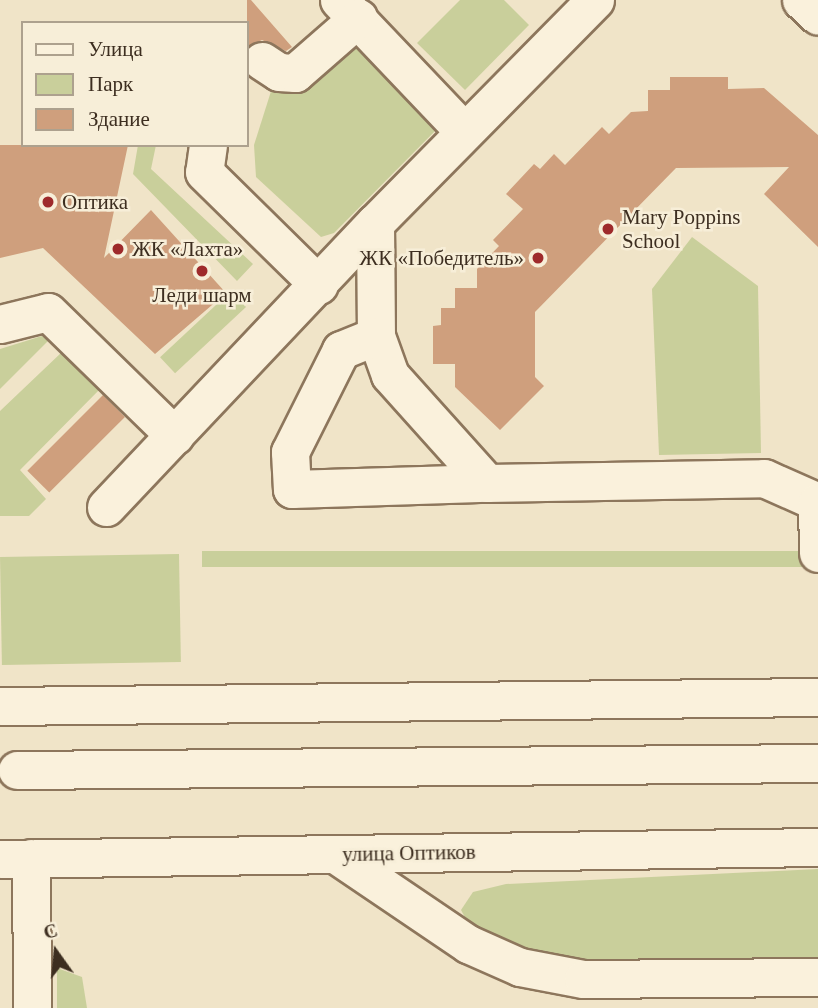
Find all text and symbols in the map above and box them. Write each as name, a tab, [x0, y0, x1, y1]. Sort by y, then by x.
legend	[21, 21, 248, 147]
text: Улица	[88, 37, 143, 61]
text: Парк	[88, 72, 133, 96]
text: Здание	[88, 107, 150, 131]
place label: Оптика	[62, 189, 128, 215]
marker: Оптика	[40, 194, 56, 210]
place label: Mary Poppins School	[622, 204, 740, 254]
marker: Mary Poppins School	[600, 221, 616, 237]
place label: ЖК «Лахта»	[132, 236, 243, 262]
marker: ЖК «Лахта»	[110, 241, 126, 257]
place label: ЖК «Победитель»	[359, 245, 524, 271]
marker: ЖК «Победитель»	[530, 250, 546, 266]
marker: Леди шарм	[194, 263, 210, 279]
place label: Леди шарм	[152, 282, 252, 308]
street label: улица Оптиков	[342, 839, 476, 867]
north arrow	[21, 917, 91, 987]
text: С	[41, 919, 60, 943]

